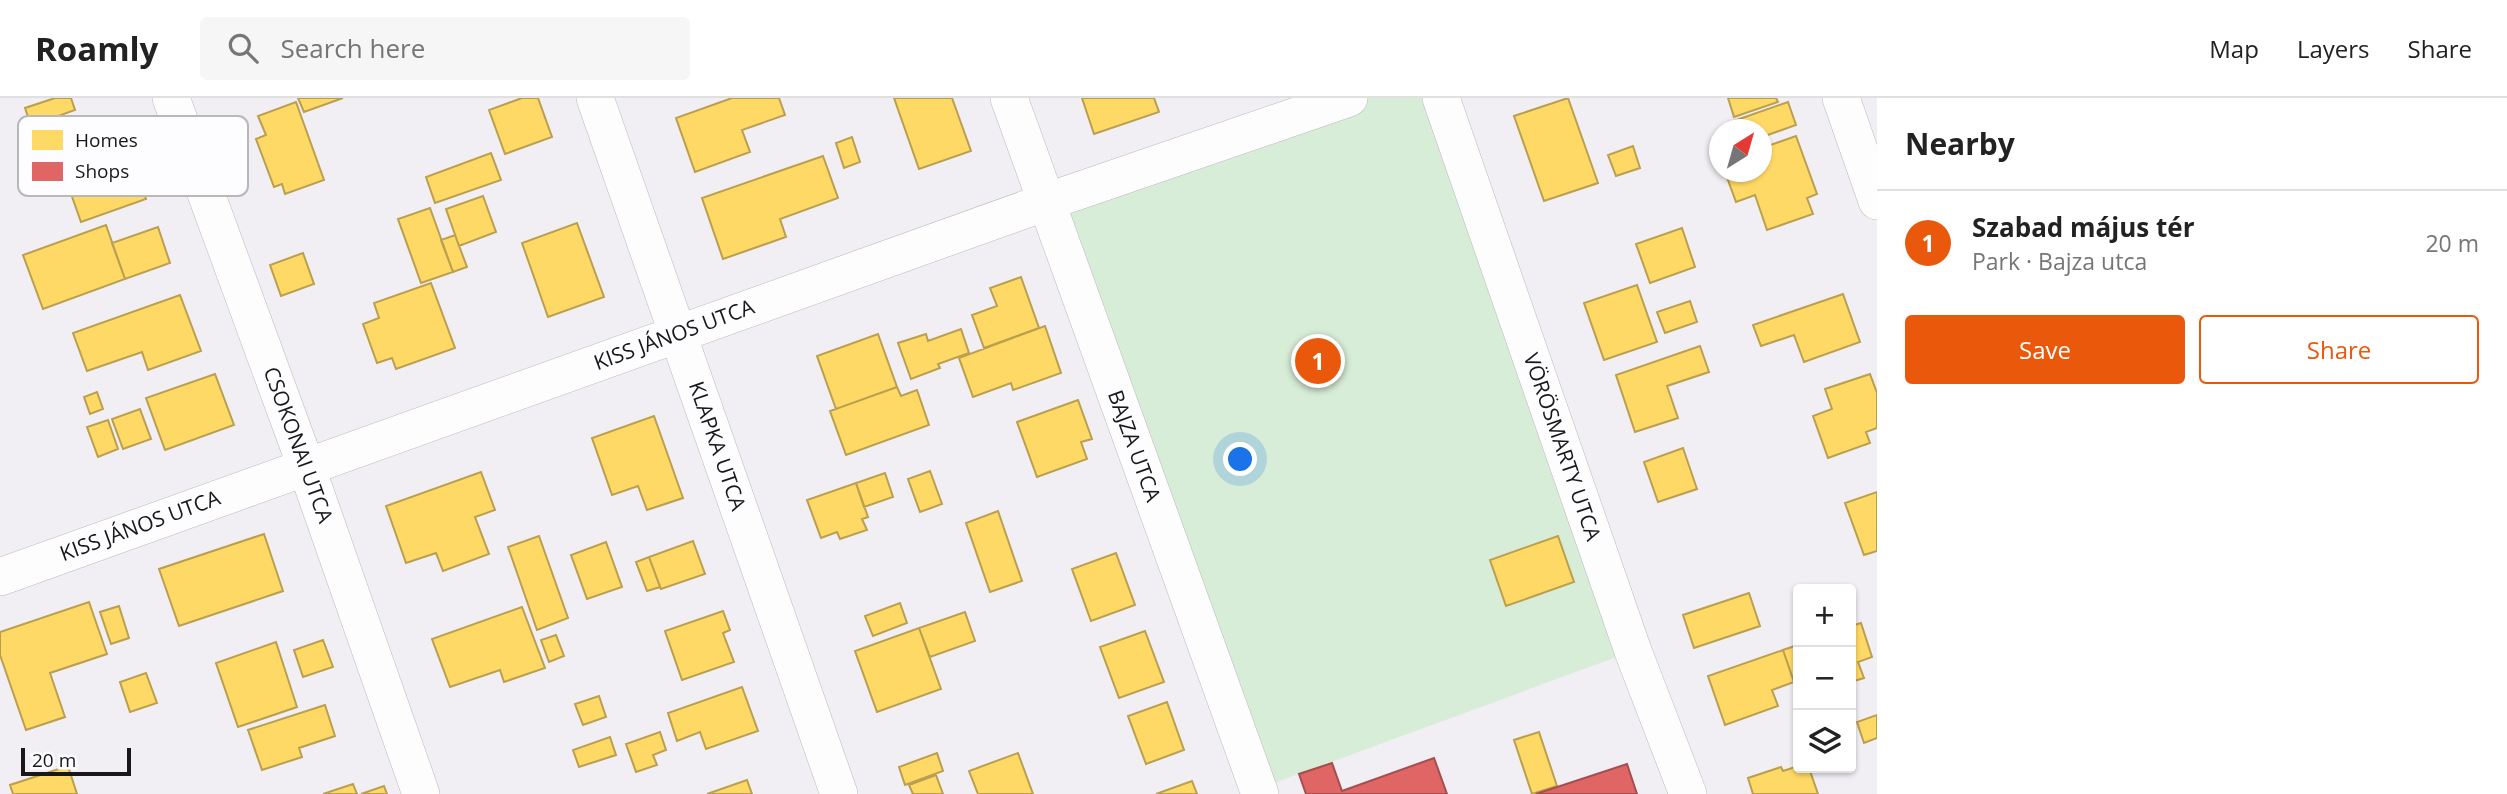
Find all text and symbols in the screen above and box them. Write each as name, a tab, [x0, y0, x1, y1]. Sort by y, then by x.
search box	[200, 17, 690, 80]
text: Roamly	[35, 26, 158, 71]
icon: search	[224, 29, 262, 67]
text: Search here	[280, 30, 425, 66]
text: Map	[2209, 32, 2259, 65]
text: Layers	[2297, 32, 2370, 65]
text: Share	[2408, 32, 2472, 65]
legend	[18, 116, 248, 196]
north arrow	[1709, 119, 1772, 182]
text: Nearby	[1905, 123, 2015, 164]
text: Homes	[75, 127, 138, 153]
text: Shops	[75, 158, 129, 184]
text: Szabad május tér	[1972, 209, 2194, 245]
text: 1	[1921, 227, 1935, 259]
text: 20 m	[2425, 227, 2479, 259]
text: Park · Bajza utca	[1972, 245, 2147, 277]
street label: KISS JÁNOS UTCA	[590, 292, 758, 376]
button: Save	[1905, 315, 2185, 384]
button: Share	[2199, 315, 2479, 384]
pin: 1	[1295, 335, 1341, 387]
street label: VÖRÖSMARTY UTCA	[1518, 349, 1608, 545]
street label: CSOKONAI UTCA	[258, 363, 340, 527]
street label: KLAPKA UTCA	[683, 377, 753, 515]
street label: BAJZA UTCA	[1102, 386, 1168, 506]
your location	[1223, 442, 1257, 476]
street label: KISS JÁNOS UTCA	[56, 483, 224, 567]
map controls	[1793, 584, 1856, 773]
button: +	[1793, 584, 1856, 647]
button: −	[1793, 647, 1856, 710]
button: layers	[1793, 710, 1856, 773]
scale bar	[21, 745, 131, 777]
text: 20 m	[32, 747, 76, 773]

